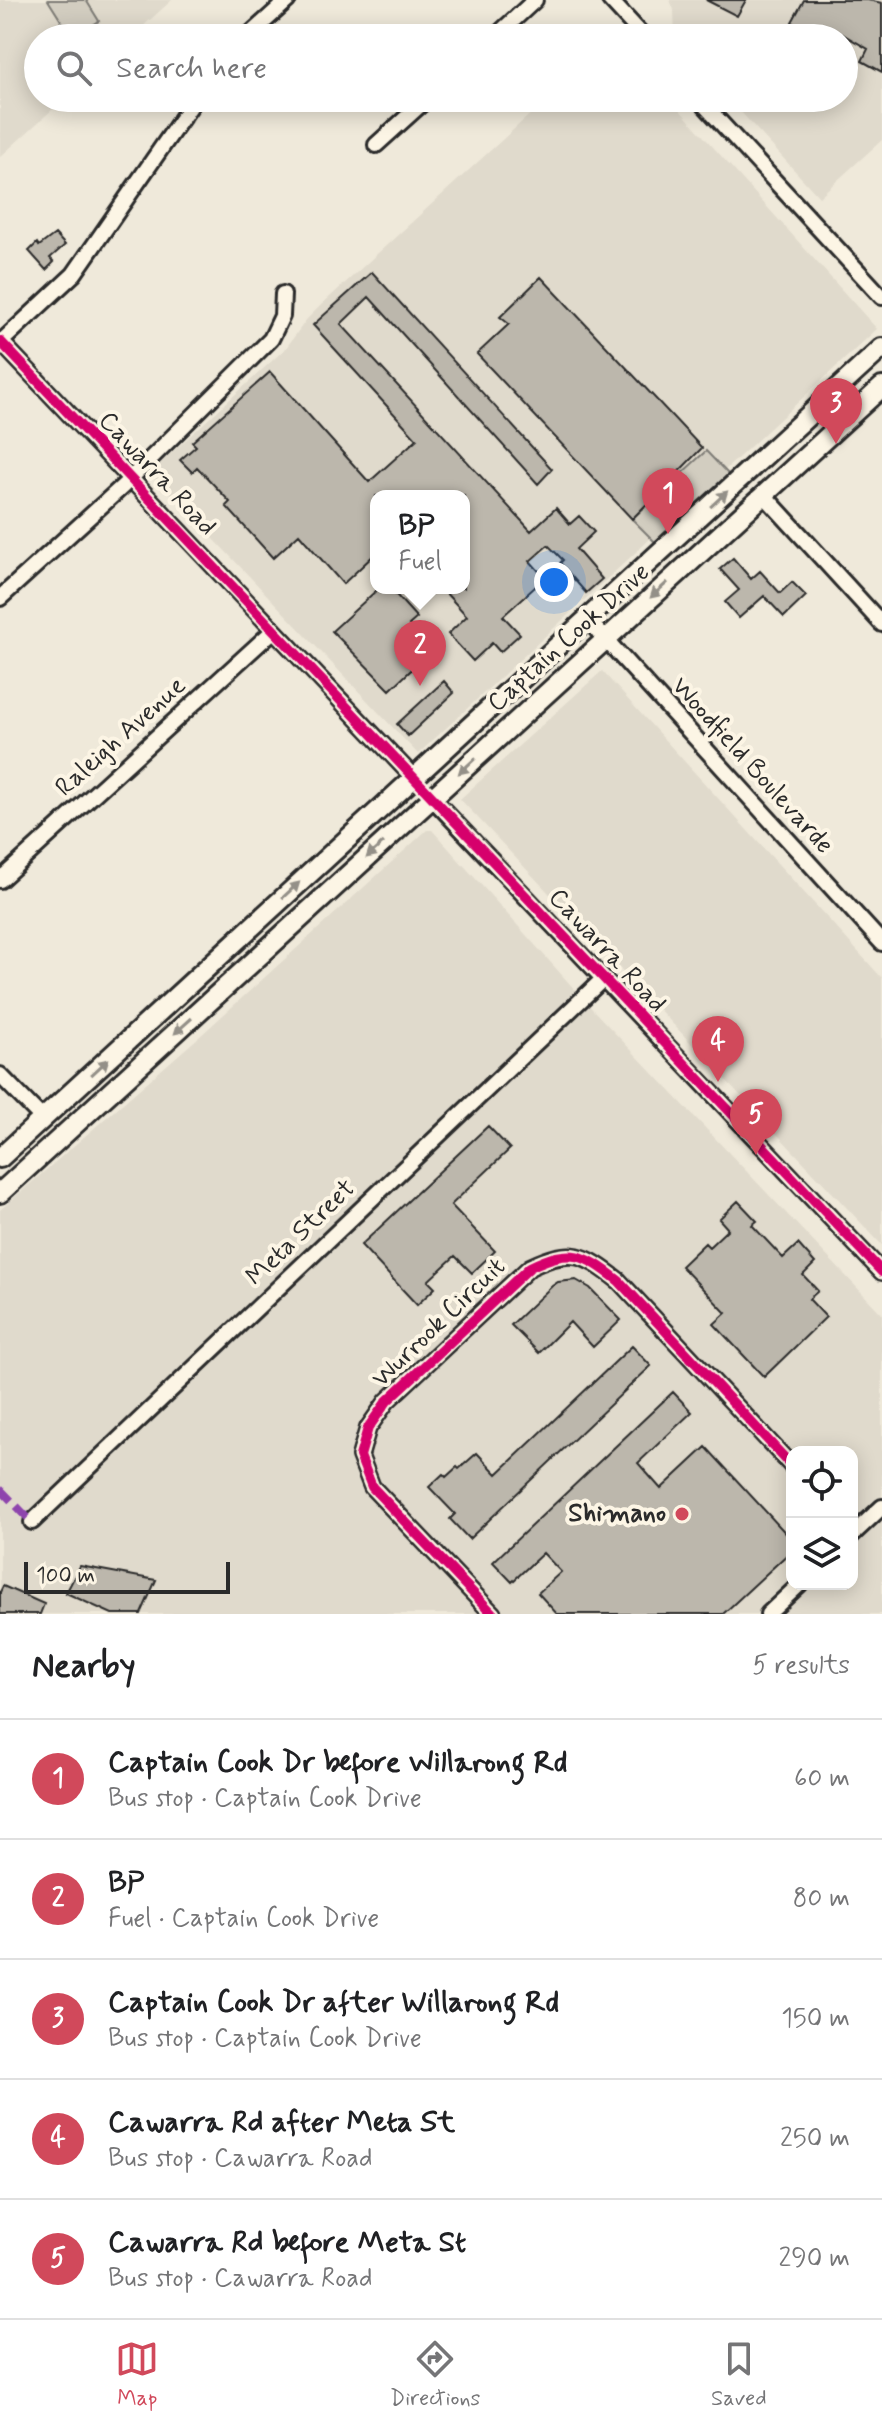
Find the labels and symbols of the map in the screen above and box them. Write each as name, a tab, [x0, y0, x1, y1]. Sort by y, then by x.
pin: 3	[810, 378, 862, 444]
street label: Cawarra Road	[91, 404, 223, 544]
pin: 1	[642, 468, 694, 534]
one-way arrow	[710, 490, 729, 508]
street label: Captain Cook Drive	[480, 556, 658, 720]
your location	[534, 562, 574, 602]
one-way arrow	[650, 581, 669, 599]
pin: 2	[394, 620, 446, 686]
street label: Raleigh Avenue	[48, 669, 194, 805]
street label: Woodfield Boulevarde	[663, 670, 841, 862]
one-way arrow	[458, 756, 477, 774]
one-way arrow	[366, 841, 385, 859]
street label: Cawarra Road	[541, 881, 673, 1021]
one-way arrow	[281, 882, 300, 900]
pin: 4	[692, 1016, 744, 1082]
one-way arrow	[173, 1017, 193, 1035]
one-way arrow	[90, 1058, 109, 1076]
pin: 5	[730, 1089, 782, 1155]
street label: Meta Street	[239, 1172, 363, 1294]
street label: Wurrook Circuit	[365, 1250, 513, 1396]
place label: Shimano	[568, 1497, 666, 1531]
marker: Shimano	[673, 1505, 691, 1523]
scale bar	[24, 1558, 230, 1594]

